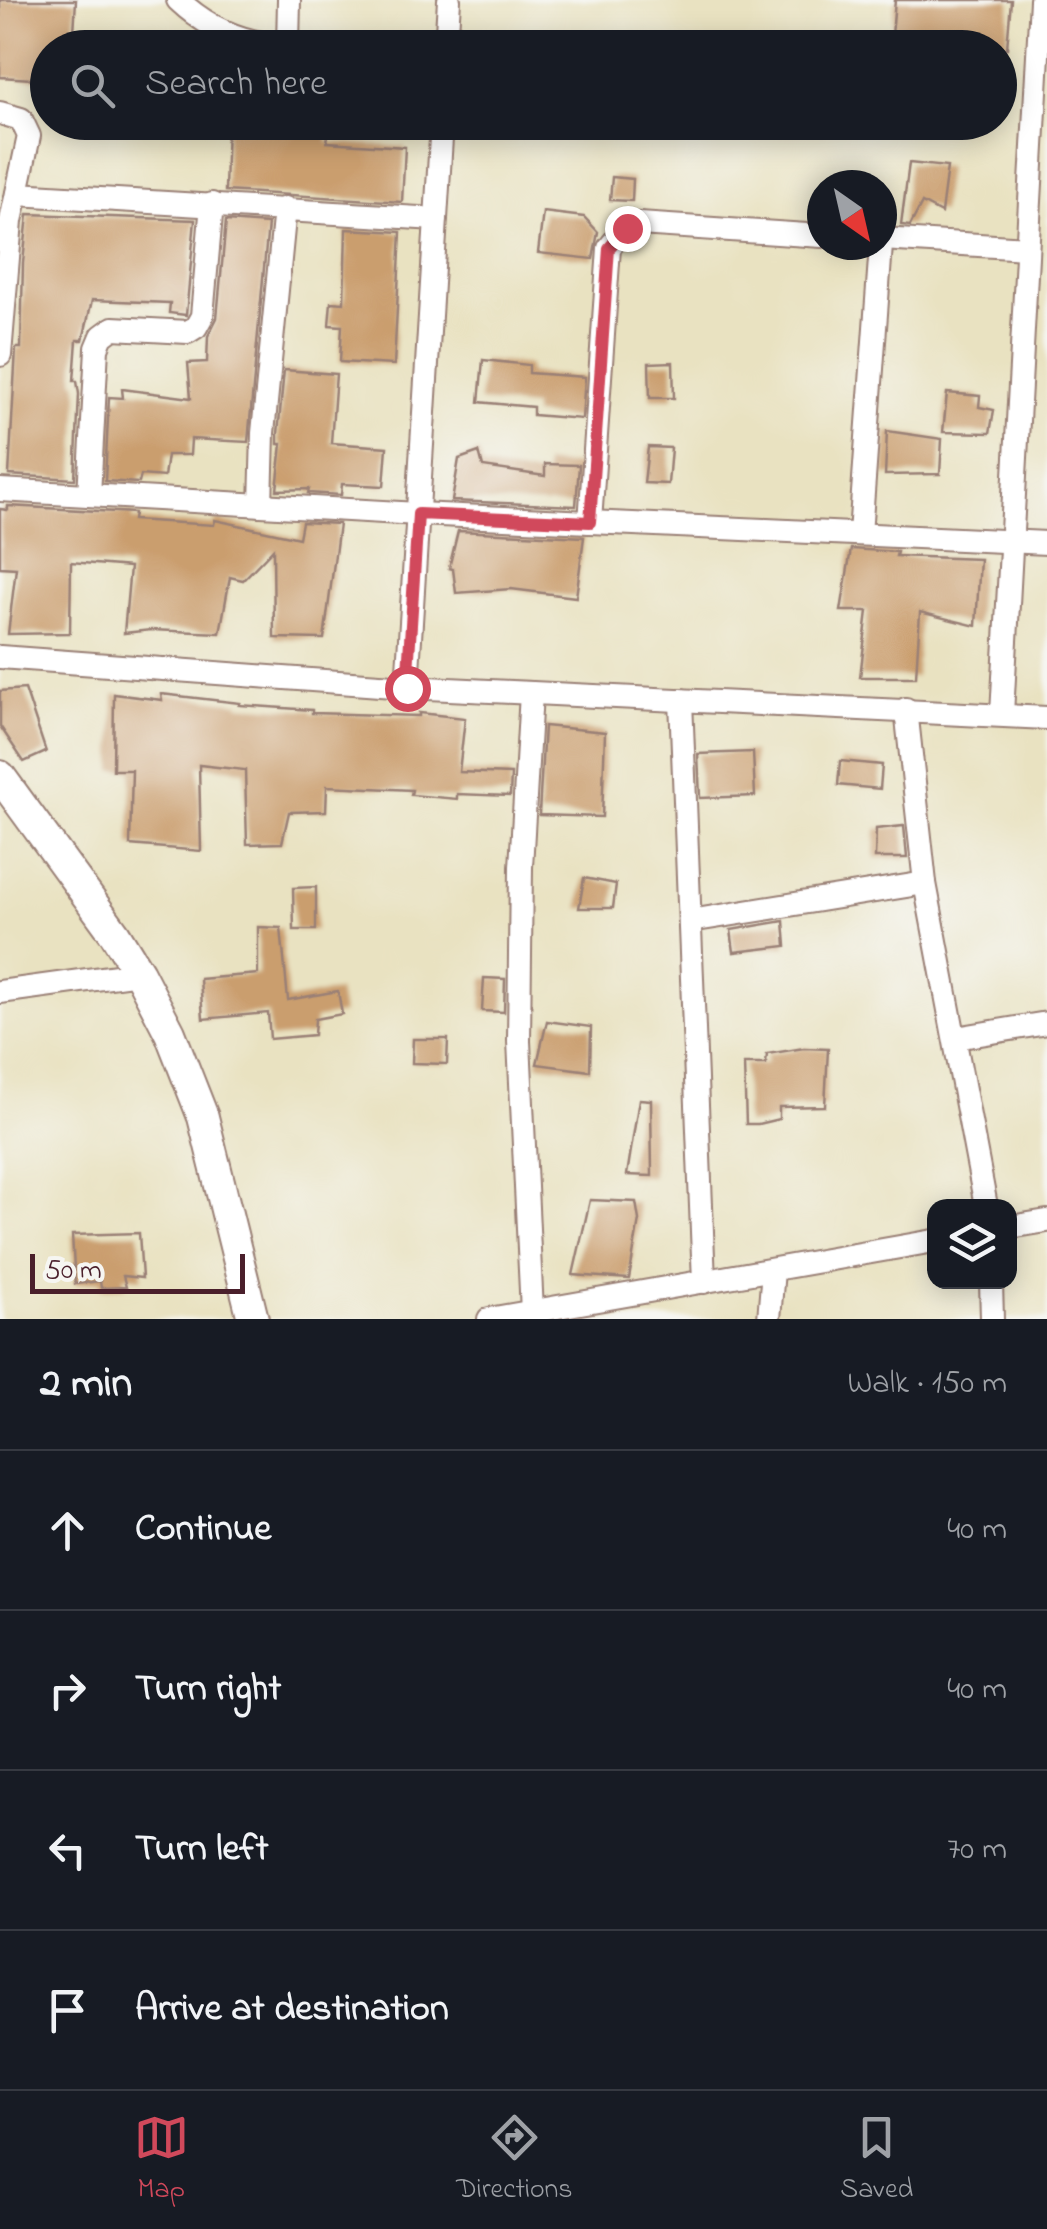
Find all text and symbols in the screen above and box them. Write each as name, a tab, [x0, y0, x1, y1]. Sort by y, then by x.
search box	[30, 30, 1017, 140]
text: Search here	[145, 57, 327, 113]
icon: search	[65, 58, 120, 113]
north arrow	[807, 170, 897, 260]
route end	[605, 206, 651, 252]
route start	[385, 666, 431, 712]
map controls	[927, 1199, 1017, 1289]
button: layers	[927, 1199, 1017, 1289]
scale bar	[30, 1249, 245, 1294]
text: 50 m	[45, 1251, 102, 1292]
text: 2 min	[40, 1354, 132, 1415]
text: Walk · 150 m	[848, 1361, 1007, 1408]
text: Continue	[135, 1502, 271, 1558]
icon: ahead	[40, 1503, 95, 1558]
text: 40 m	[947, 1507, 1007, 1554]
text: Turn right	[135, 1662, 281, 1718]
icon: right	[40, 1663, 95, 1718]
text: 40 m	[947, 1667, 1007, 1714]
text: Turn left	[135, 1822, 268, 1878]
icon: left	[40, 1823, 95, 1878]
text: 70 m	[947, 1827, 1007, 1874]
text: Arrive at destination	[135, 1982, 449, 2038]
icon: arrive	[40, 1983, 95, 2038]
tab: Map	[134, 2110, 189, 2211]
tab: Directions	[456, 2110, 573, 2211]
tab: Saved	[840, 2110, 913, 2211]

